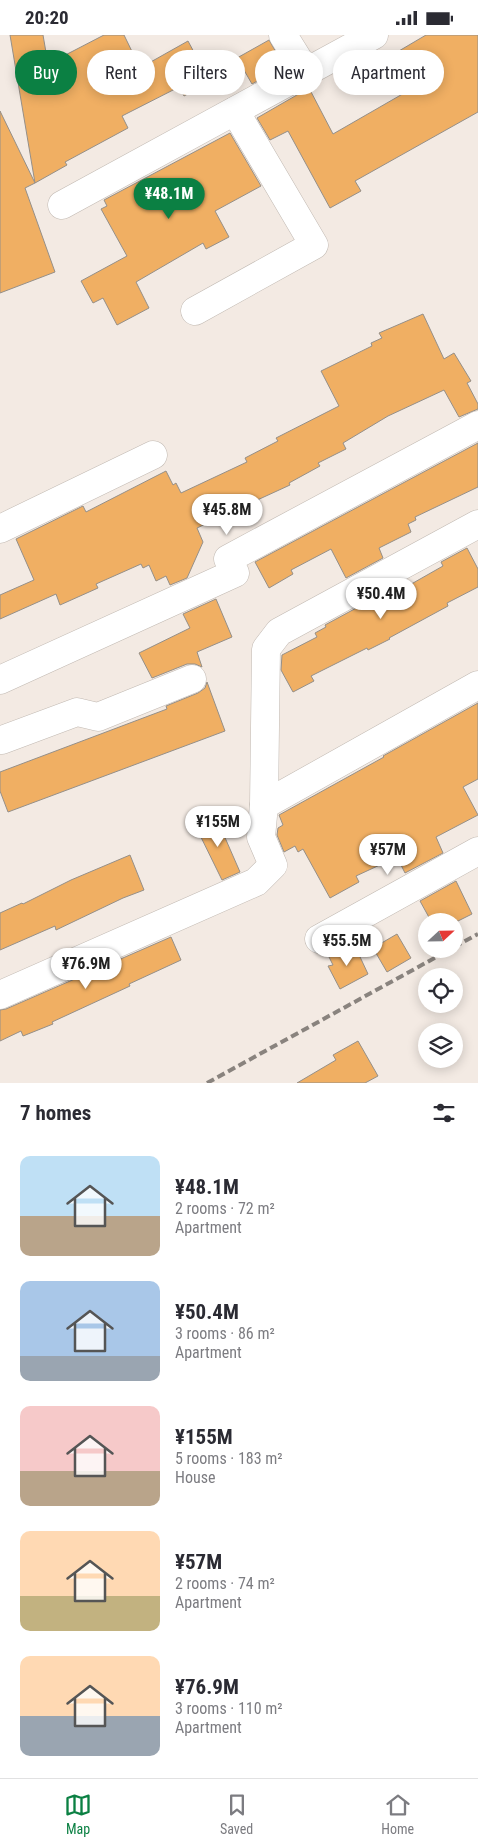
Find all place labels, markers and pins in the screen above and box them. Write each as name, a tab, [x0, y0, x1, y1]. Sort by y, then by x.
pin: ¥48.1M	[128, 177, 210, 220]
pin: ¥45.8M	[186, 493, 268, 536]
pin: ¥50.4M	[340, 577, 422, 620]
pin: ¥155M	[183, 805, 253, 848]
pin: ¥57M	[358, 833, 418, 876]
pin: ¥55.5M	[306, 925, 388, 967]
pin: ¥76.9M	[45, 947, 127, 990]

